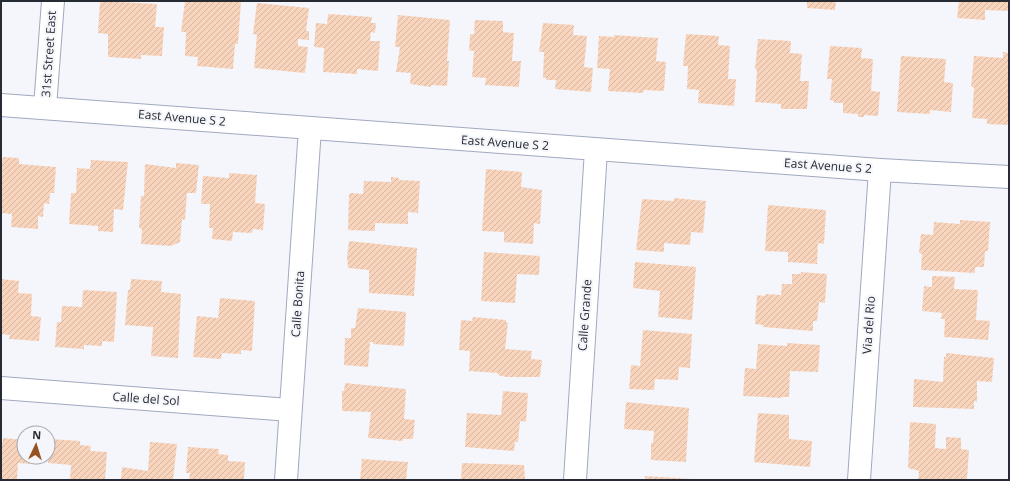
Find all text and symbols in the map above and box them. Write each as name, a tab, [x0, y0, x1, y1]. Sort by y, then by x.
street label: 31st Street East	[37, 10, 60, 98]
street label: East Avenue S 2	[138, 105, 227, 130]
street label: East Avenue S 2	[461, 131, 550, 154]
street label: East Avenue S 2	[784, 154, 873, 177]
street label: Calle Bonita	[287, 270, 308, 338]
street label: Calle Grande	[574, 278, 596, 351]
street label: Via del Rio	[858, 296, 879, 354]
street label: Calle del Sol	[112, 388, 180, 409]
north arrow	[16, 425, 56, 465]
text: N	[32, 427, 42, 442]

